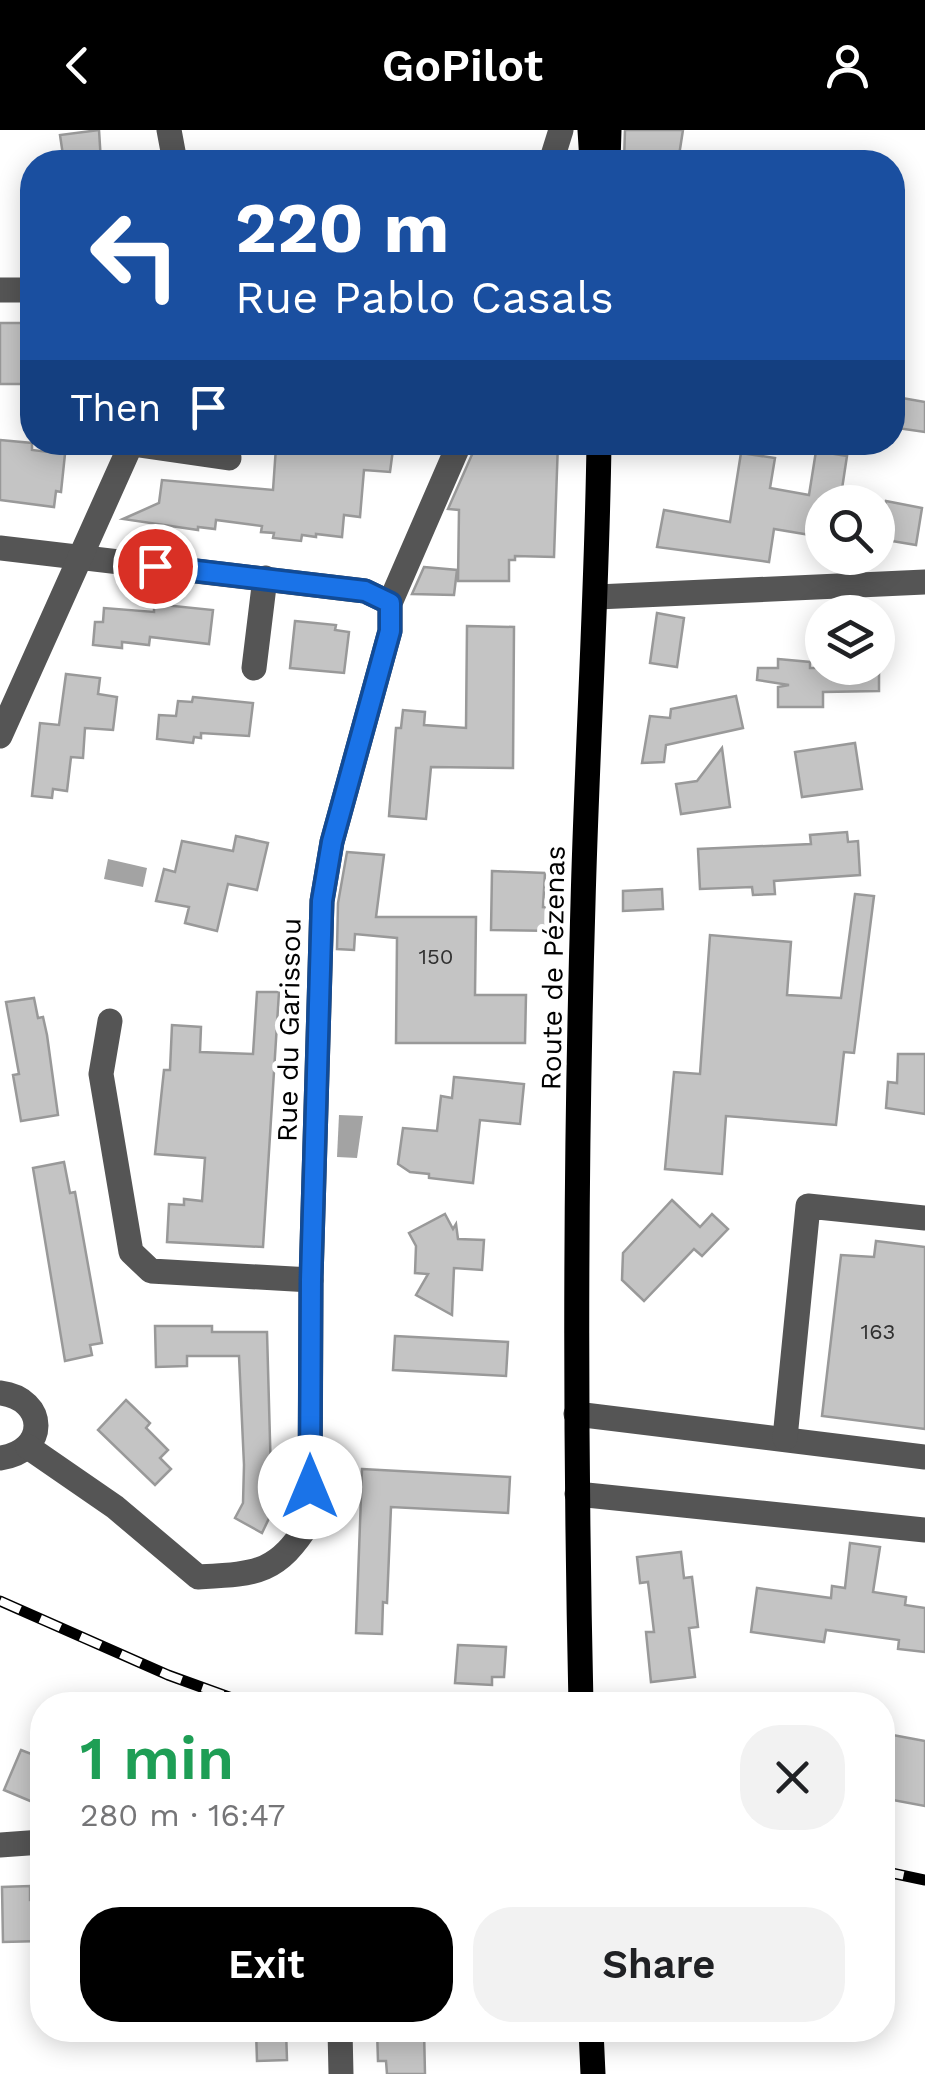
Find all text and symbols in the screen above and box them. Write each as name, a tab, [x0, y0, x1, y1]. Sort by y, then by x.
icon: back	[50, 38, 105, 93]
icon: person	[820, 38, 875, 93]
text: GoPilot	[382, 39, 543, 92]
text: 220 m	[235, 187, 449, 269]
icon: left	[70, 190, 200, 320]
text: Rue Pablo Casals	[235, 271, 614, 324]
icon: arrive	[181, 380, 236, 435]
text: Then	[70, 386, 161, 430]
map controls	[805, 485, 895, 685]
button: search	[805, 485, 895, 575]
pin	[113, 524, 198, 609]
icon: arrive	[128, 539, 183, 594]
button: layers	[805, 595, 895, 685]
street label: Route de Pézenas	[534, 845, 572, 1091]
street label: Rue du Garissou	[271, 918, 307, 1142]
house number: 150	[418, 944, 454, 969]
house number: 163	[861, 1319, 895, 1344]
position arrow	[258, 1435, 362, 1539]
text: 1 min	[80, 1723, 234, 1794]
button: close	[740, 1725, 845, 1830]
text: 280 m · 16:47	[80, 1796, 285, 1834]
button: Exit	[80, 1907, 453, 2022]
button: Share	[473, 1907, 845, 2022]

